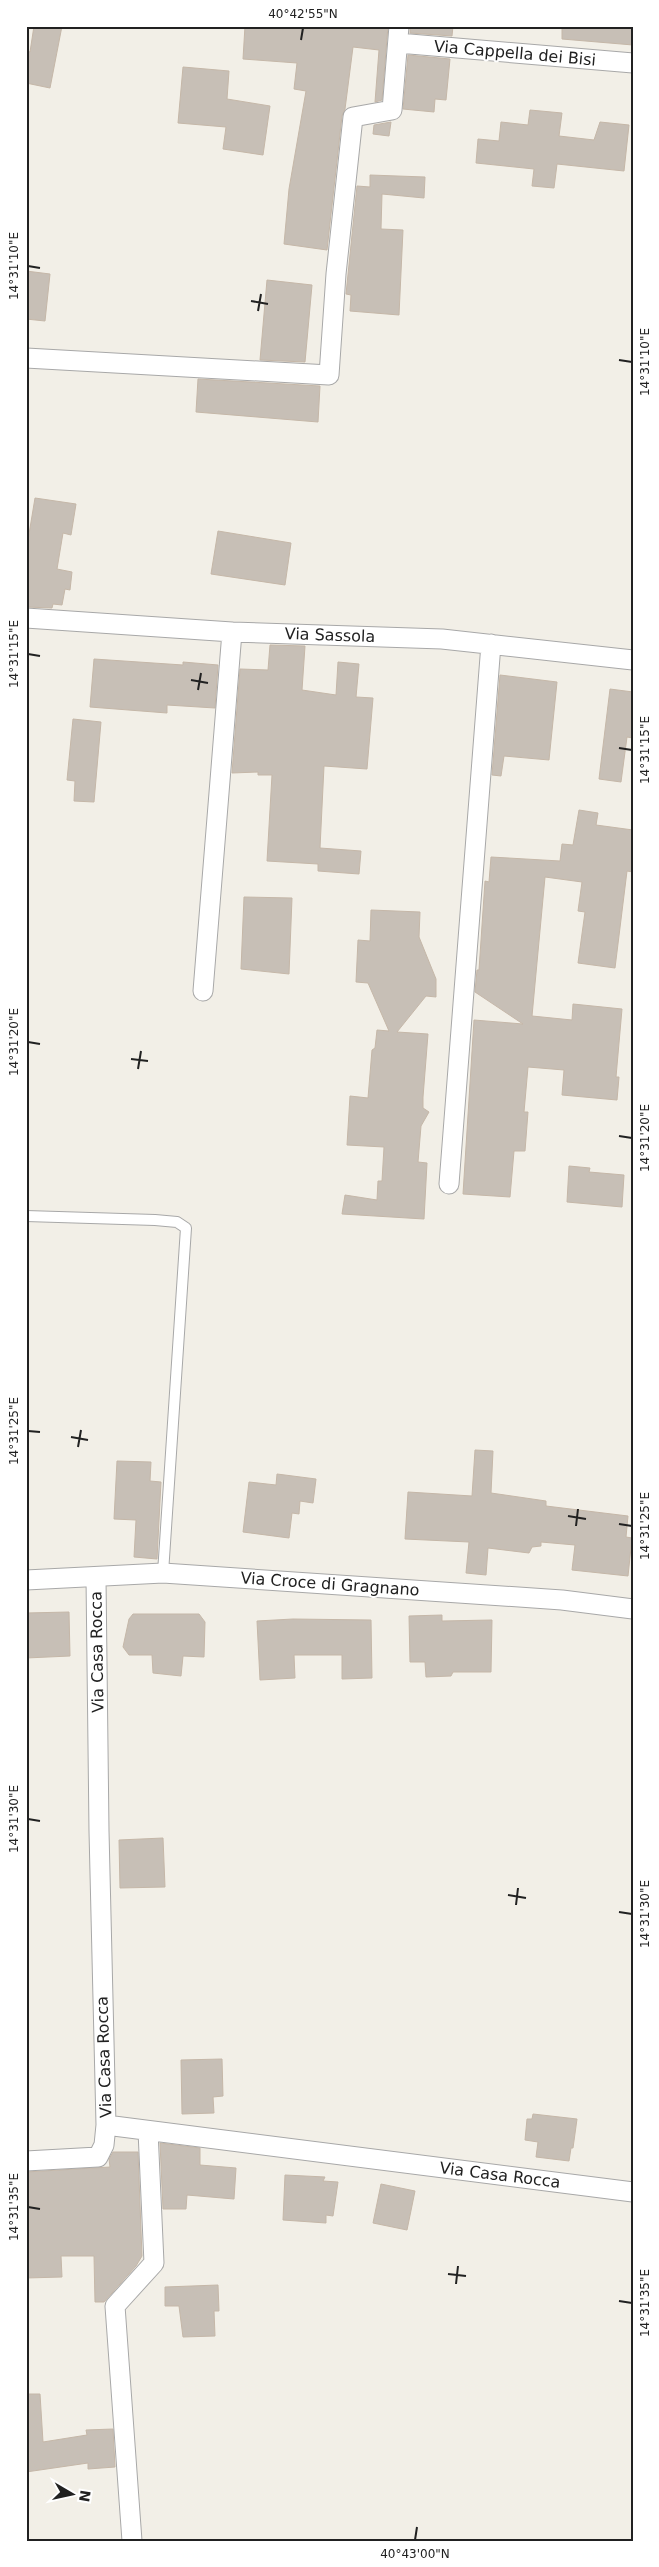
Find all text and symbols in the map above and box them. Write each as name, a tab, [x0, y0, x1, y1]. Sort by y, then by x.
text: 40°42'55"N	[268, 7, 338, 21]
street label: Via Cappella dei Bisi	[433, 36, 597, 70]
text: 14°31'10"E	[7, 232, 21, 300]
text: 14°31'10"E	[638, 328, 652, 396]
text: 14°31'15"E	[7, 620, 21, 688]
street label: Via Sassola	[284, 624, 376, 646]
text: 14°31'15"E	[638, 716, 652, 784]
text: 14°31'20"E	[7, 1008, 21, 1076]
text: 14°31'20"E	[638, 1104, 652, 1172]
text: 14°31'25"E	[7, 1397, 21, 1465]
text: 14°31'25"E	[638, 1492, 652, 1560]
street label: Via Croce di Gragnano	[240, 1568, 420, 1600]
street label: Via Casa Rocca	[86, 1591, 108, 1713]
text: 14°31'30"E	[7, 1785, 21, 1853]
text: 14°31'30"E	[638, 1880, 652, 1948]
street label: Via Casa Rocca	[92, 1996, 116, 2118]
street label: Via Casa Rocca	[438, 2158, 562, 2192]
text: 14°31'35"E	[7, 2173, 21, 2241]
text: 14°31'35"E	[638, 2269, 652, 2337]
north arrow	[48, 2470, 98, 2520]
text: N	[76, 2489, 94, 2503]
text: 40°43'00"N	[380, 2547, 450, 2561]

